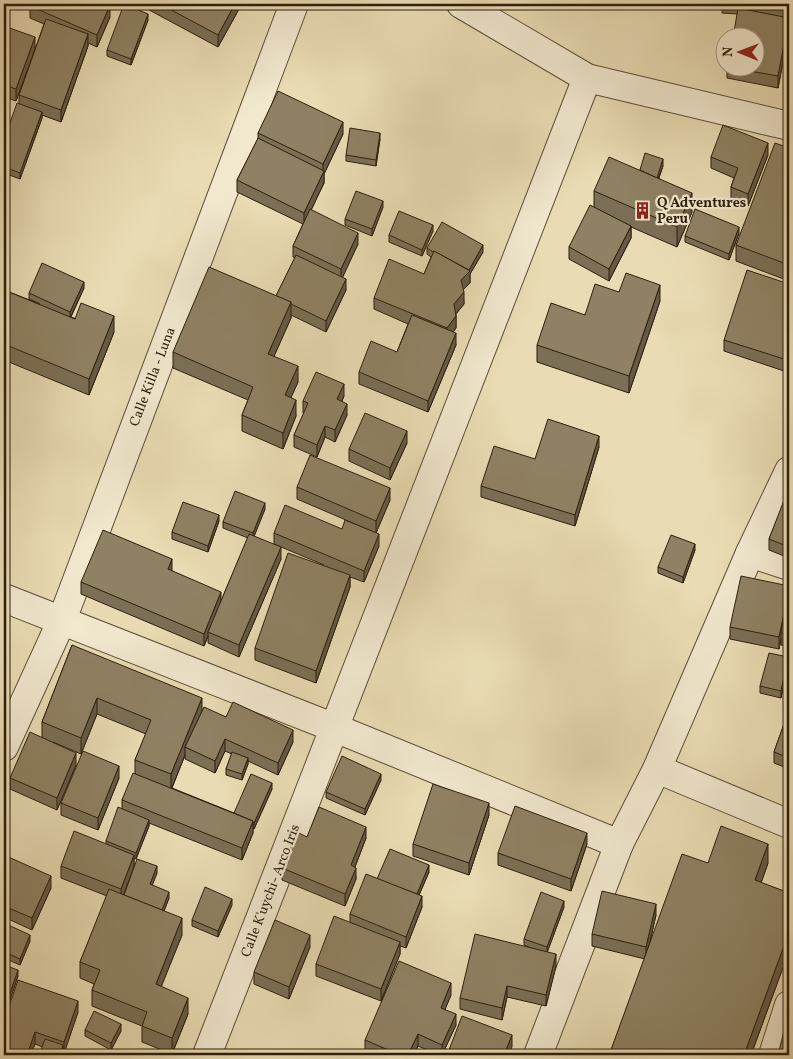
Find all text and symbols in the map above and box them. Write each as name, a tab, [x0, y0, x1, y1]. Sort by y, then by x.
north arrow	[716, 28, 766, 78]
text: N	[719, 47, 738, 57]
place label: Q Adventures Peru	[657, 194, 746, 229]
building icon: Q Adventures Peru	[633, 201, 653, 221]
street label: Calle Killa - Luna	[125, 325, 181, 429]
street label: Calle K'uychi- Arco Iris	[237, 822, 305, 960]

